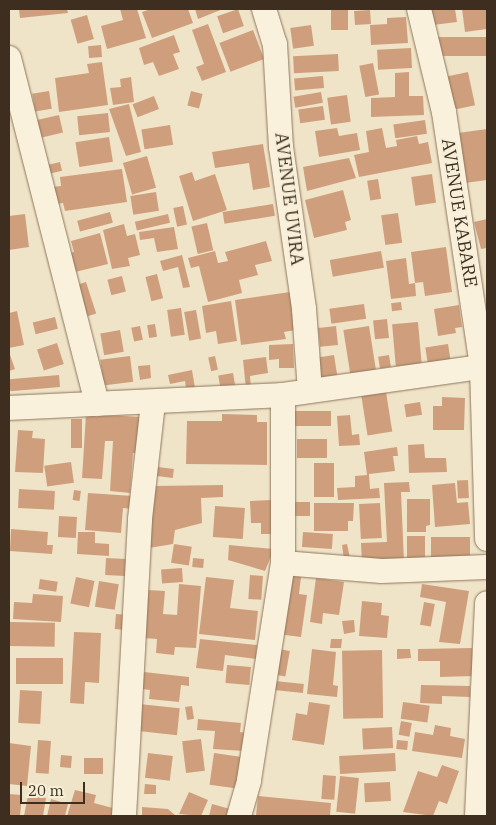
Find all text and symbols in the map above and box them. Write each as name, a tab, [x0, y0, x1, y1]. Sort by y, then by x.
street label: AVENUE UVIRA	[270, 131, 308, 267]
street label: AVENUE KABARE	[437, 137, 481, 289]
scale bar	[22, 772, 88, 804]
text: 20 m	[28, 781, 64, 800]

